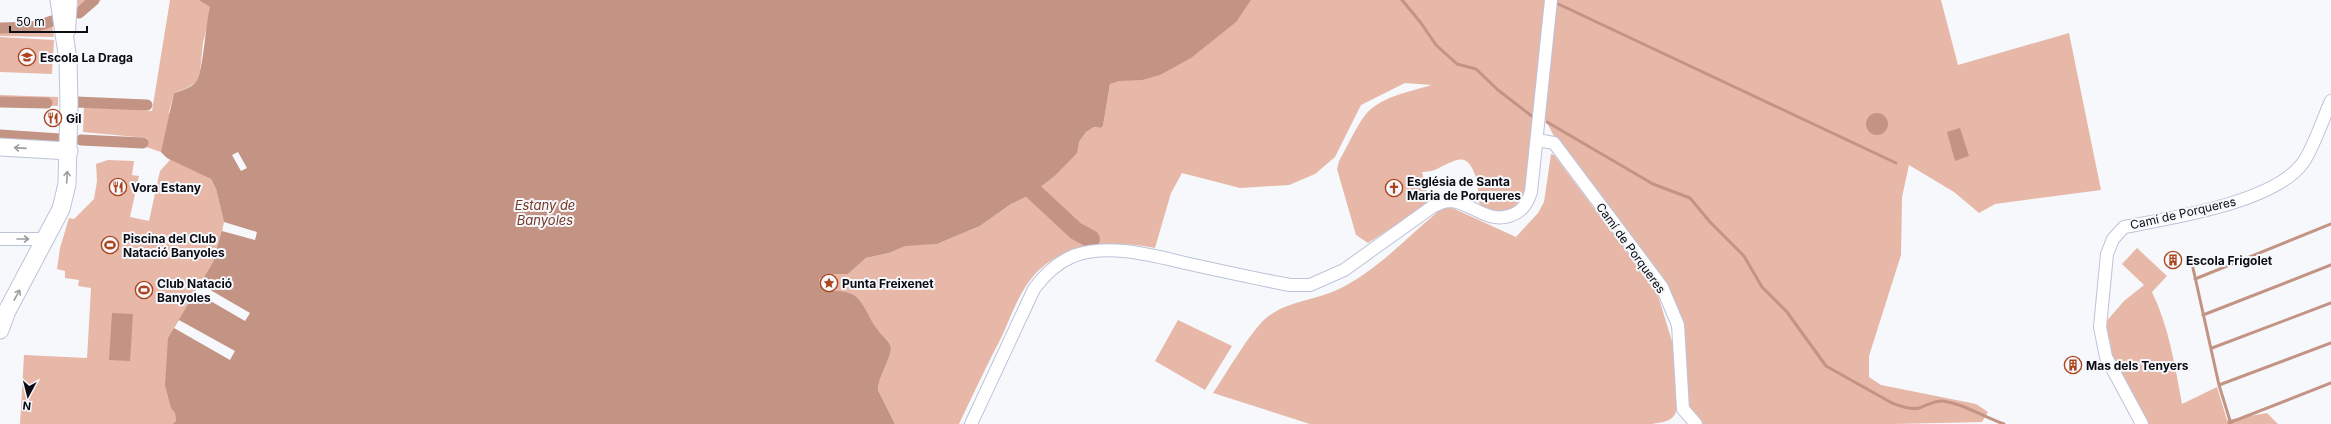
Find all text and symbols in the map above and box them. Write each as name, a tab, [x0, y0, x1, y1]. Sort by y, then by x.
scale bar	[10, 8, 87, 34]
text: 50 m	[16, 14, 45, 29]
school or university icon: Escola La Draga	[17, 47, 37, 67]
place label: Escola La Draga	[40, 50, 133, 65]
restaurant icon: Gil	[43, 108, 63, 128]
place label: Gil	[66, 111, 82, 126]
one-way arrow	[14, 145, 27, 152]
one-way arrow	[64, 171, 71, 184]
place label: Església de Santa Maria de Porqueres	[1407, 174, 1521, 203]
restaurant icon: Vora Estany	[108, 177, 128, 197]
church icon: Església de Santa Maria de Porqueres	[1384, 178, 1404, 198]
place label: Vora Estany	[131, 180, 202, 195]
street label: Camí de Porqueres	[2129, 194, 2237, 232]
water label: Estany de Banyoles	[515, 197, 575, 228]
street label: Camí de Porqueres	[1593, 200, 1669, 296]
place label: Piscina del Club Natació Banyoles	[123, 231, 225, 260]
one-way arrow	[16, 235, 29, 243]
sports icon: Piscina del Club Natació Banyoles	[100, 235, 120, 255]
building icon: Escola Frigolet	[2163, 250, 2183, 270]
place label: Escola Frigolet	[2186, 253, 2273, 268]
place icon: Punta Freixenet	[819, 273, 839, 293]
place label: Club Natació Banyoles	[157, 276, 232, 305]
place label: Punta Freixenet	[842, 276, 934, 291]
sports icon: Club Natació Banyoles	[134, 280, 154, 300]
one-way arrow	[13, 290, 21, 302]
building icon: Mas dels Tenyers	[2063, 355, 2083, 375]
place label: Mas dels Tenyers	[2086, 358, 2189, 373]
north arrow	[8, 376, 48, 416]
text: N	[22, 398, 32, 413]

